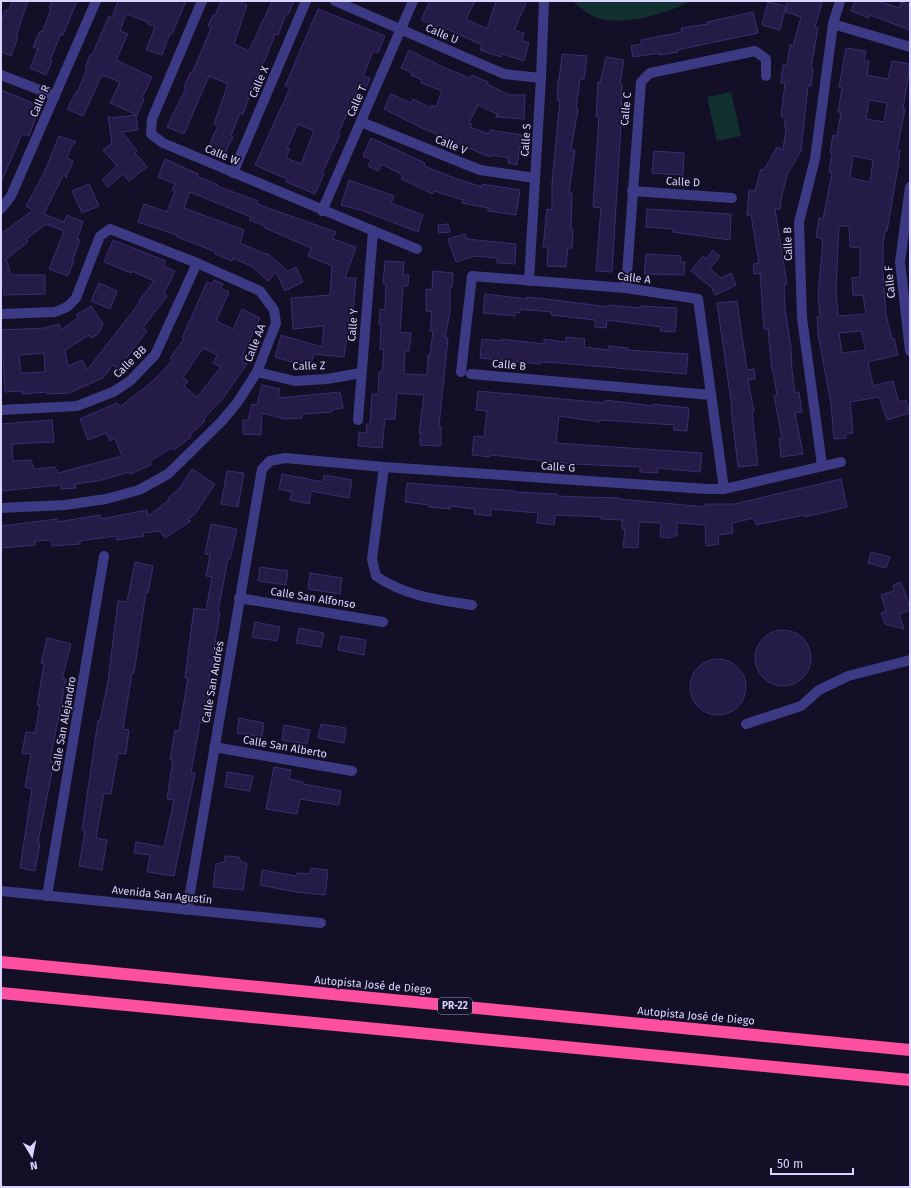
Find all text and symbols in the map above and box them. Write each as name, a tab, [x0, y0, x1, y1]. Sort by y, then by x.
street label: Calle U	[424, 21, 460, 47]
street label: Calle X	[247, 64, 271, 100]
street label: Calle R	[27, 83, 53, 119]
street label: Calle T	[344, 83, 370, 119]
street label: Calle C	[618, 92, 634, 126]
street label: Calle S	[518, 123, 534, 157]
street label: Calle V	[433, 133, 470, 158]
street label: Calle W	[203, 142, 241, 168]
street label: Calle D	[666, 175, 700, 189]
street label: Calle B	[781, 227, 795, 261]
street label: Calle F	[882, 265, 898, 299]
street label: Calle A	[617, 270, 652, 287]
street label: Calle Y	[345, 308, 361, 342]
street label: Calle AA	[242, 321, 268, 364]
street label: Calle BB	[111, 343, 149, 381]
street label: Calle B	[492, 357, 527, 373]
street label: Calle Z	[292, 359, 326, 373]
street label: Calle G	[541, 459, 576, 475]
street label: Calle San Alfonso	[269, 585, 357, 611]
street label: Calle San Andrés	[199, 640, 227, 724]
street label: Calle San Alejandro	[49, 675, 79, 773]
street label: Calle San Alberto	[242, 733, 328, 761]
street label: Avenida San Agustín	[111, 883, 213, 907]
street label: Autopista José de Diego	[314, 973, 432, 997]
road number: PR-22	[438, 998, 472, 1014]
street label: Autopista José de Diego	[637, 1004, 755, 1028]
north arrow	[12, 1136, 52, 1176]
scale bar	[771, 1150, 853, 1176]
text: 50 m	[777, 1157, 803, 1171]
text: N	[29, 1158, 38, 1172]

